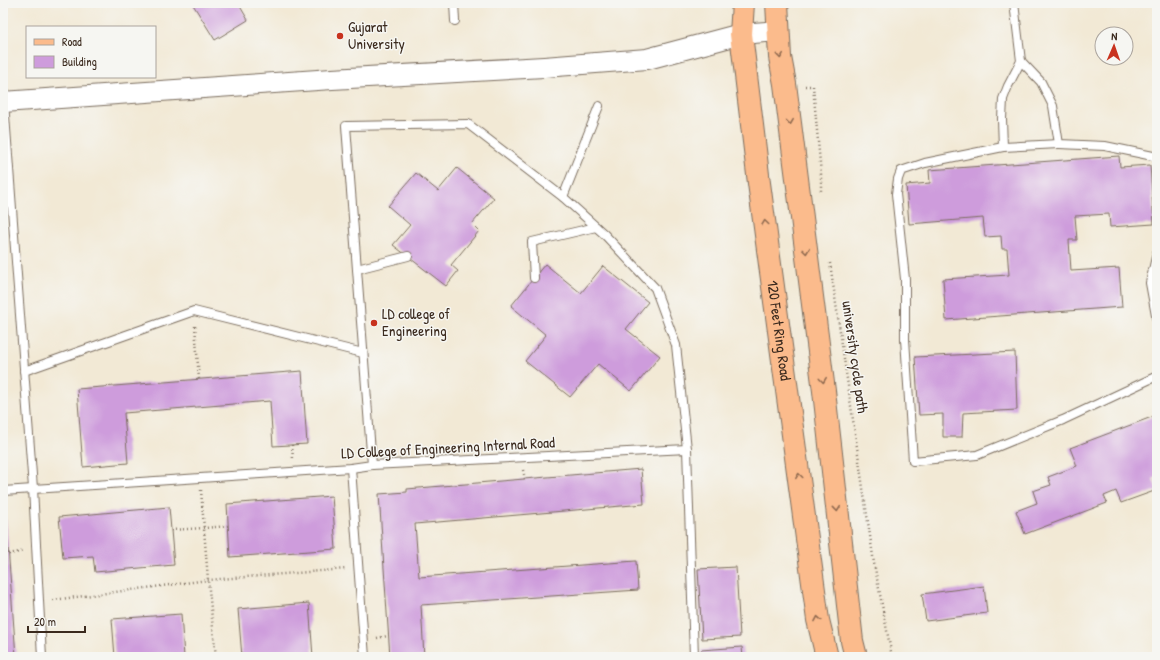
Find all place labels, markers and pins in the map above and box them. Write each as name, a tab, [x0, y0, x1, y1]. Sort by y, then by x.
place label: Gujarat University	[348, 16, 405, 54]
marker: Gujarat University	[335, 31, 345, 41]
place label: LD college of Engineering	[382, 303, 451, 341]
marker: LD college of Engineering	[369, 318, 379, 328]

